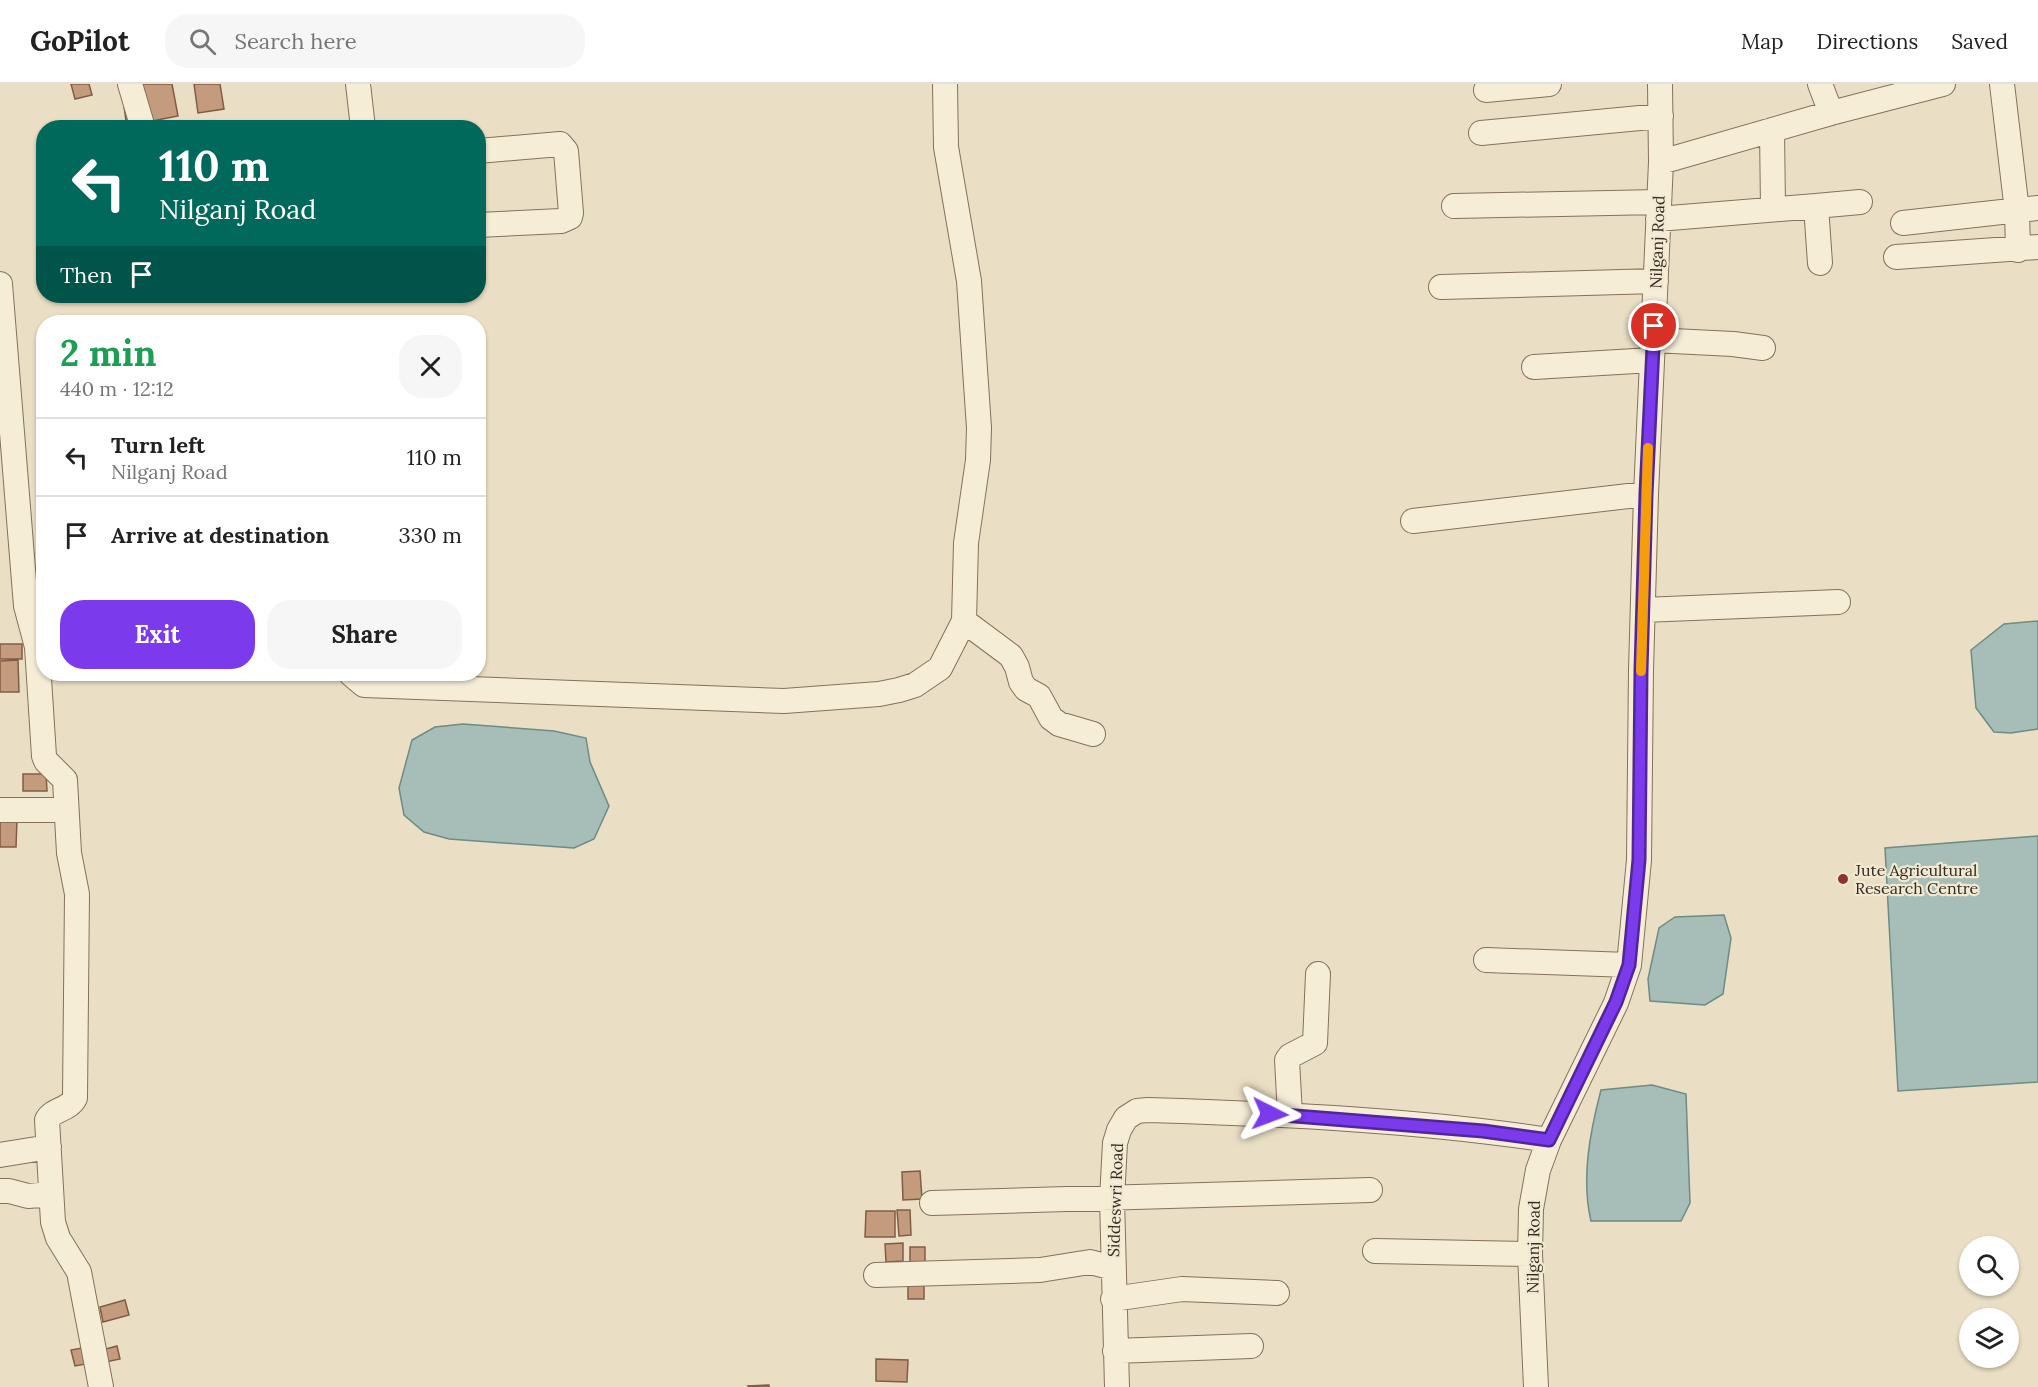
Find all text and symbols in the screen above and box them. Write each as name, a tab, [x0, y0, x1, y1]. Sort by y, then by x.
search box	[165, 14, 585, 68]
text: GoPilot	[30, 23, 129, 59]
icon: search	[186, 25, 219, 58]
text: Search here	[234, 27, 357, 55]
text: Map	[1741, 28, 1784, 55]
text: Directions	[1817, 28, 1918, 55]
text: Saved	[1951, 28, 2008, 55]
text: 110 m	[159, 139, 270, 193]
icon: left	[60, 144, 138, 222]
text: Nilganj Road	[159, 192, 316, 226]
street label: Nilganj Road	[1645, 195, 1669, 289]
icon: arrive	[125, 258, 158, 291]
text: Then	[60, 261, 113, 289]
pin	[1628, 300, 1679, 351]
icon: arrive	[1637, 309, 1670, 342]
text: 2 min	[60, 330, 157, 376]
button: close	[399, 335, 462, 398]
text: 440 m · 12:12	[60, 376, 174, 401]
text: Turn left	[111, 431, 205, 459]
icon: left	[60, 441, 93, 474]
text: 110 m	[407, 443, 462, 471]
text: Nilganj Road	[111, 459, 228, 484]
icon: arrive	[60, 519, 93, 552]
text: Arrive at destination	[111, 521, 329, 549]
text: 330 m	[398, 521, 462, 549]
button: Exit	[60, 600, 255, 669]
button: Share	[267, 600, 462, 669]
place label: Jute Agricultural Research Centre	[1854, 860, 1978, 898]
marker: Jute Agricultural Research Centre	[1836, 872, 1850, 886]
position arrow	[1238, 1082, 1302, 1146]
street label: Siddeswri Road	[1103, 1142, 1127, 1257]
street label: Nilganj Road	[1522, 1200, 1544, 1294]
map controls	[1959, 1236, 2019, 1368]
button: search	[1959, 1236, 2019, 1296]
button: layers	[1959, 1308, 2019, 1368]

